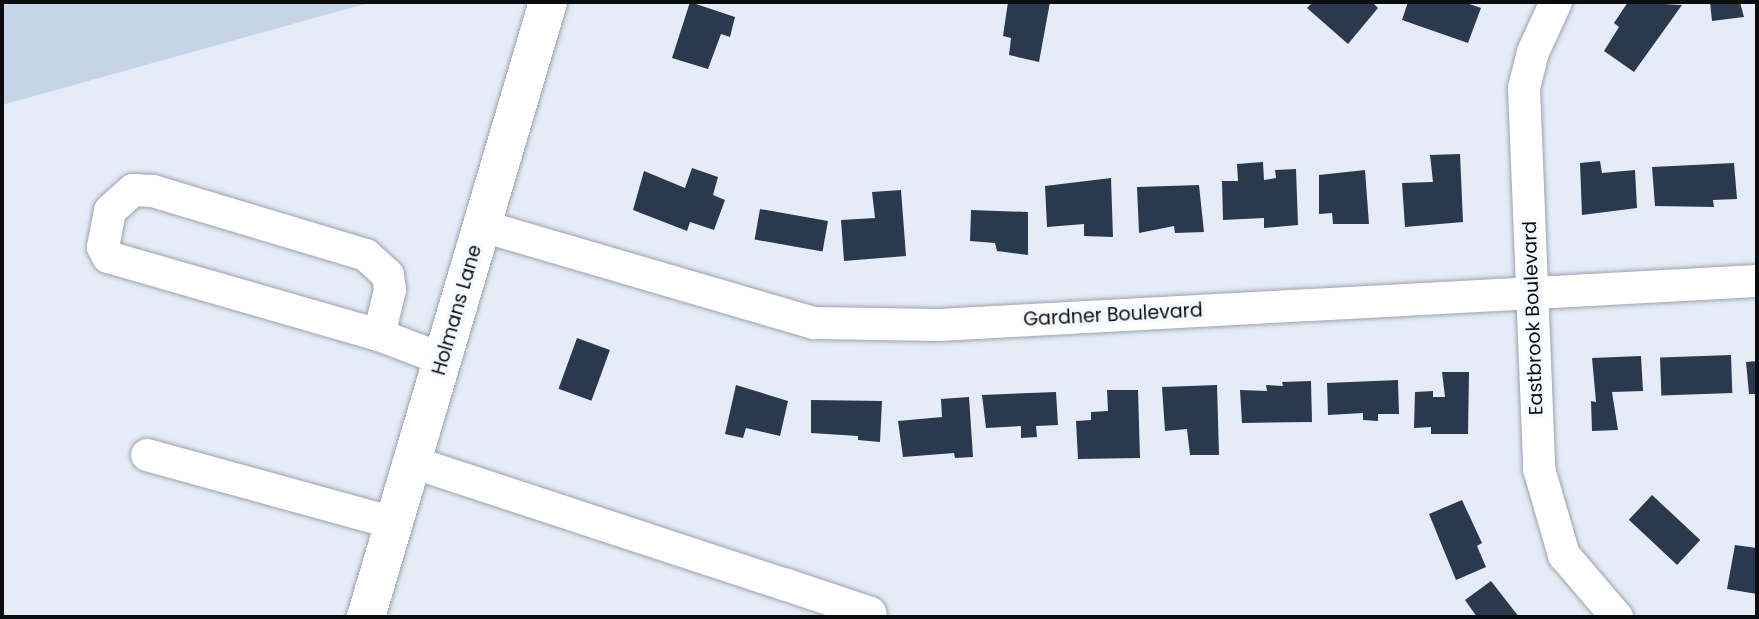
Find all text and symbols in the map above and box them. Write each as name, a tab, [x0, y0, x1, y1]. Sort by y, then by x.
street label: Eastbrook Boulevard	[1518, 220, 1548, 416]
street label: Holmans Lane	[427, 242, 487, 378]
street label: Gardner Boulevard	[1023, 299, 1203, 331]

